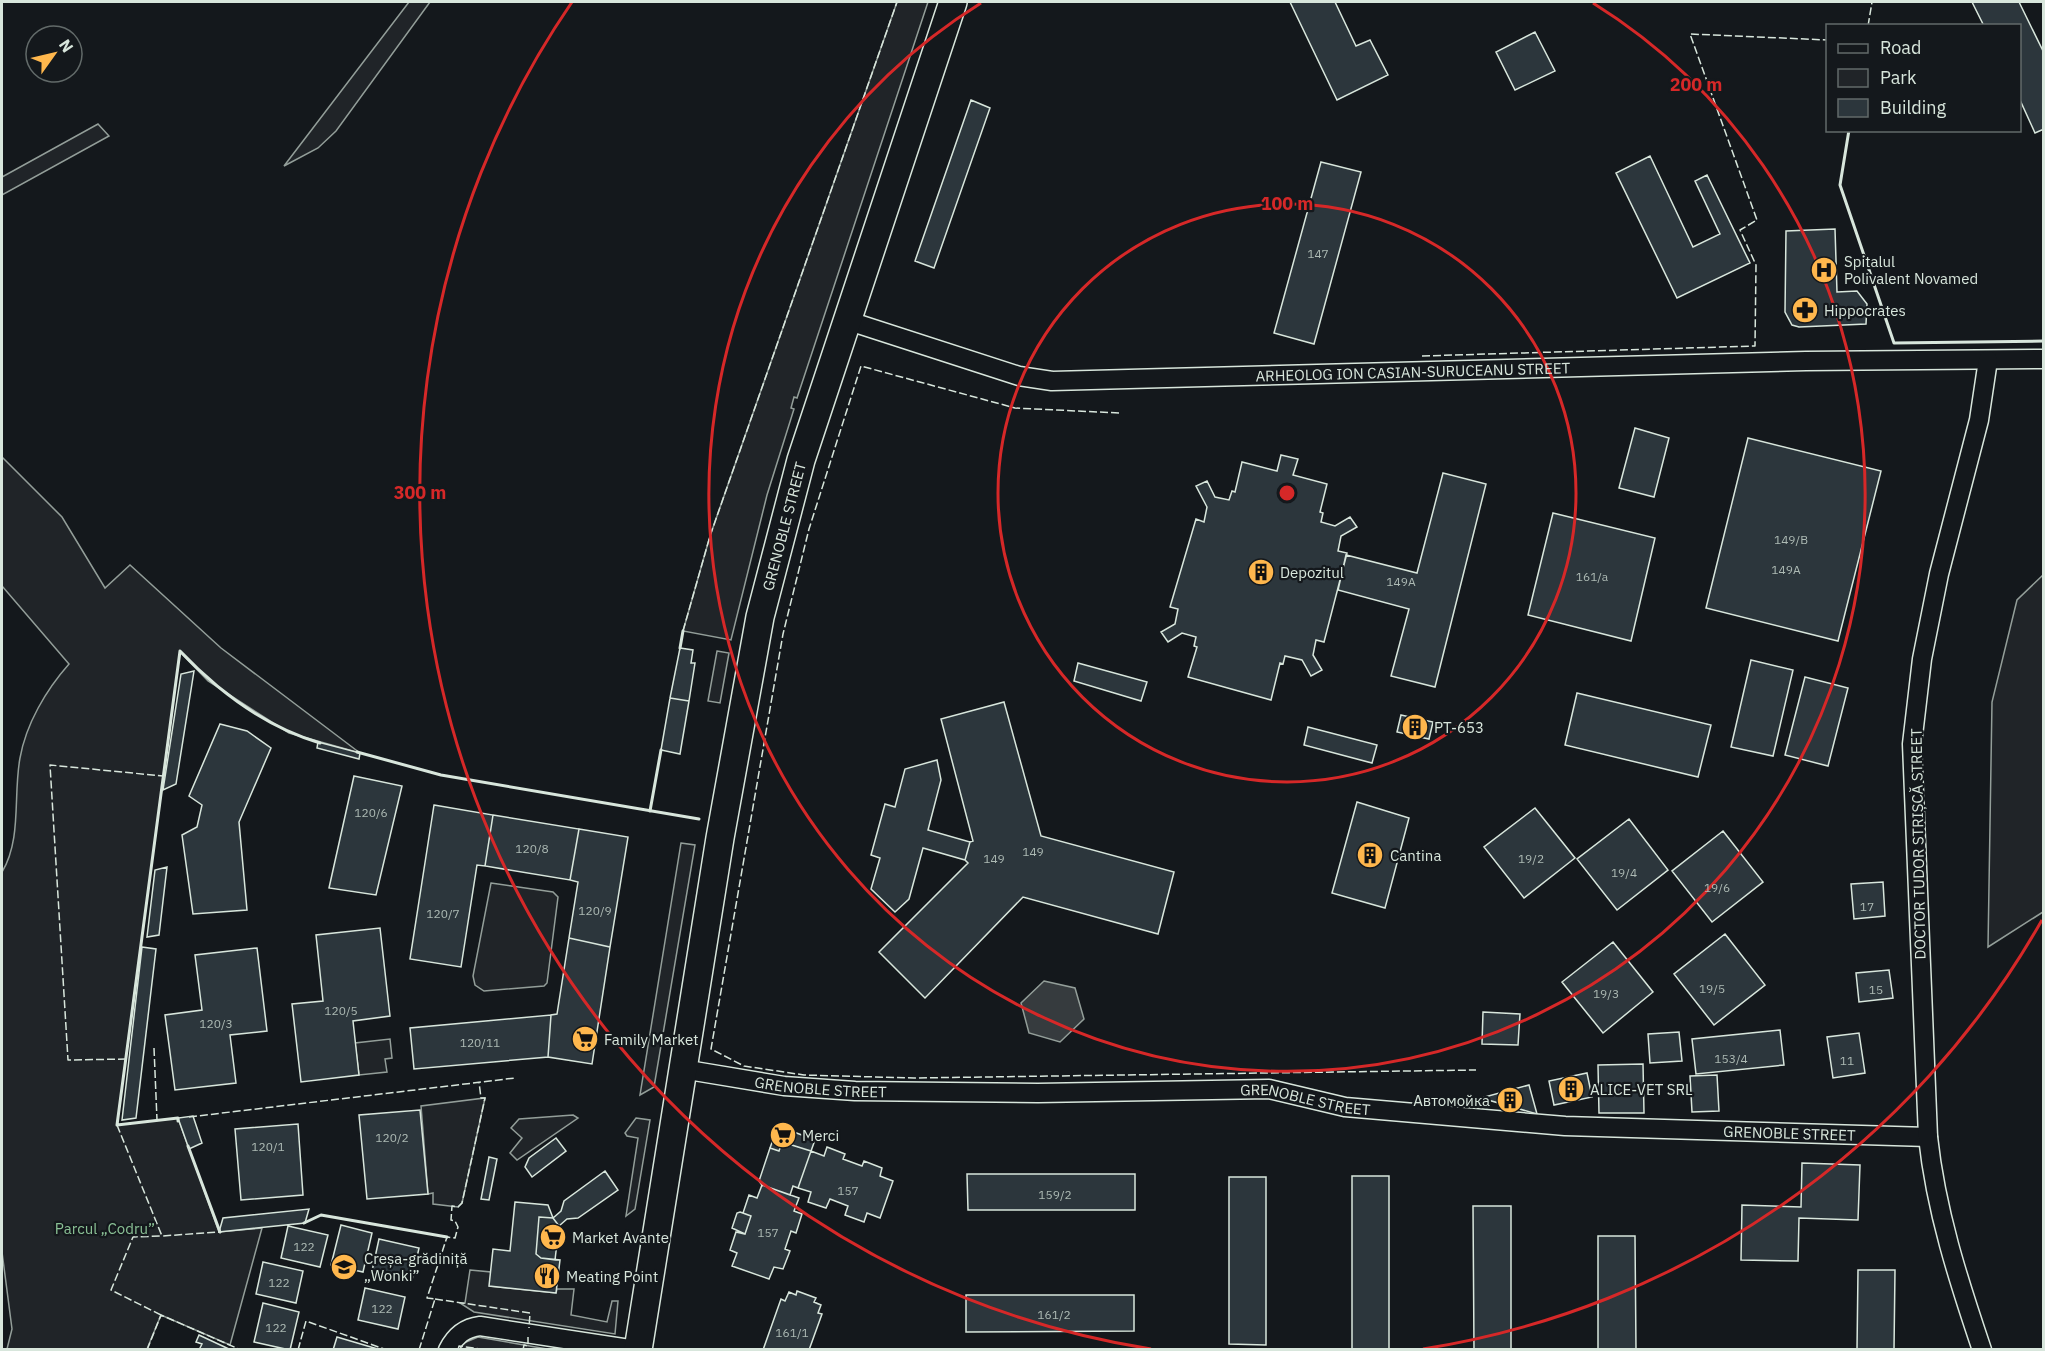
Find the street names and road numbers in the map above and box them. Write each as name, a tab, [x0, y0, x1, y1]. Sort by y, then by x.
street label: ARHEOLOG ION CASIAN-SURUCEANU STREET	[1255, 358, 1571, 385]
street label: GRENOBLE STREET	[758, 459, 810, 593]
street label: DOCTOR TUDOR STRIȘCĂ STREET	[1906, 728, 1930, 960]
street label: GRENOBLE STREET	[753, 1072, 887, 1101]
street label: GRENOBLE STREET	[1240, 1080, 1372, 1119]
street label: GRENOBLE STREET	[1723, 1121, 1856, 1144]

